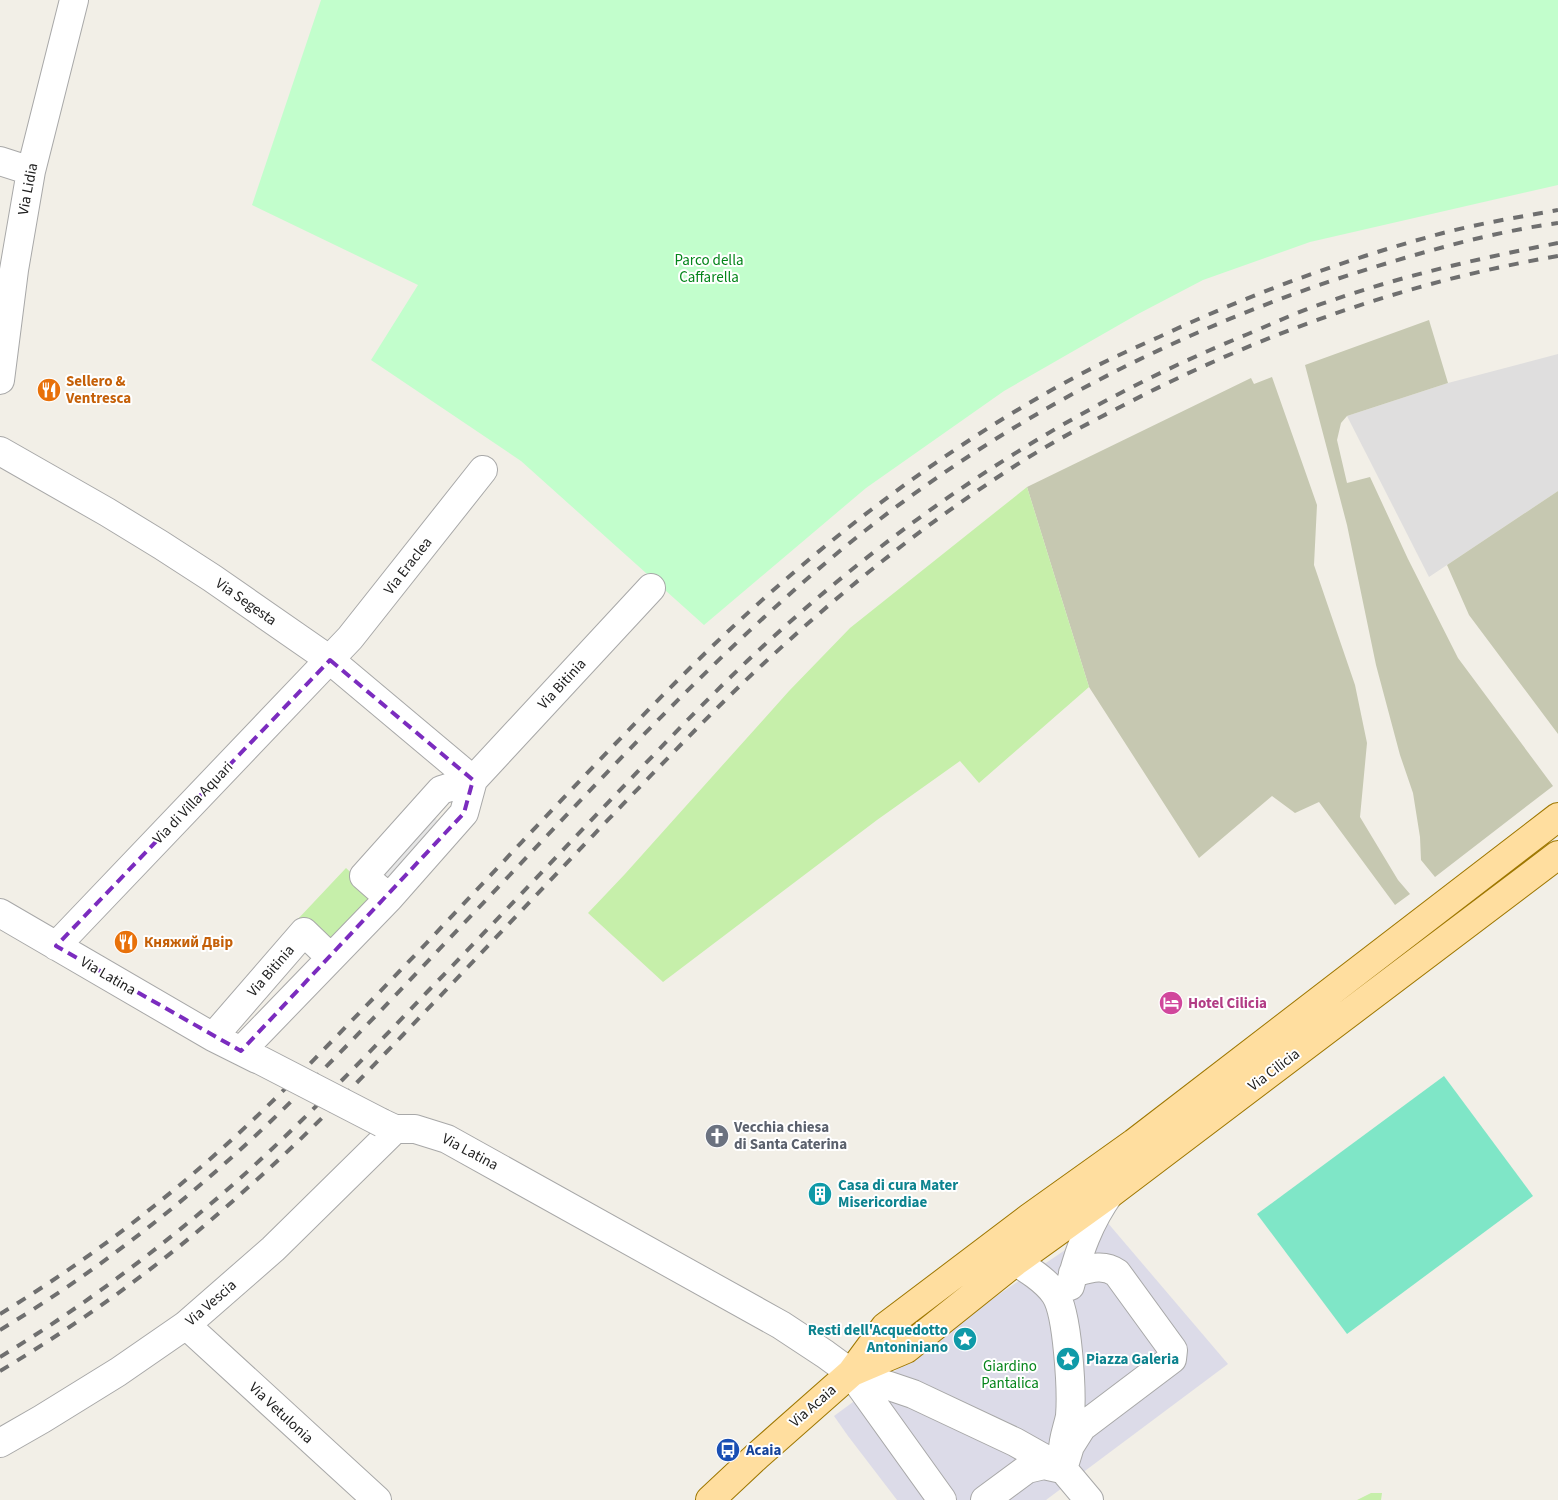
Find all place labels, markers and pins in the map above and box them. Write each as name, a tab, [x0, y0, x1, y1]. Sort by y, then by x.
place label: Sellero & Ventresca	[65, 371, 131, 409]
restaurant icon: Sellero & Ventresca	[36, 377, 62, 403]
restaurant icon: Княжий Двір	[113, 929, 139, 955]
place label: Княжий Двір	[144, 932, 233, 953]
hotel icon: Hotel Cilicia	[1158, 990, 1184, 1016]
place label: Hotel Cilicia	[1188, 993, 1267, 1014]
place label: Vecchia chiesa di Santa Caterina	[733, 1117, 847, 1155]
church icon: Vecchia chiesa di Santa Caterina	[704, 1123, 730, 1149]
place label: Casa di cura Mater Misericordiae	[838, 1175, 958, 1213]
building icon: Casa di cura Mater Misericordiae	[807, 1181, 833, 1207]
place label: Resti dell'Acquedotto Antoniniano	[808, 1320, 948, 1358]
place icon: Resti dell'Acquedotto Antoniniano	[952, 1326, 978, 1352]
place icon: Piazza Galeria	[1055, 1346, 1081, 1372]
place label: Piazza Galeria	[1086, 1349, 1179, 1370]
bus stop icon: Acaia	[715, 1437, 741, 1463]
place label: Acaia	[745, 1440, 782, 1461]

